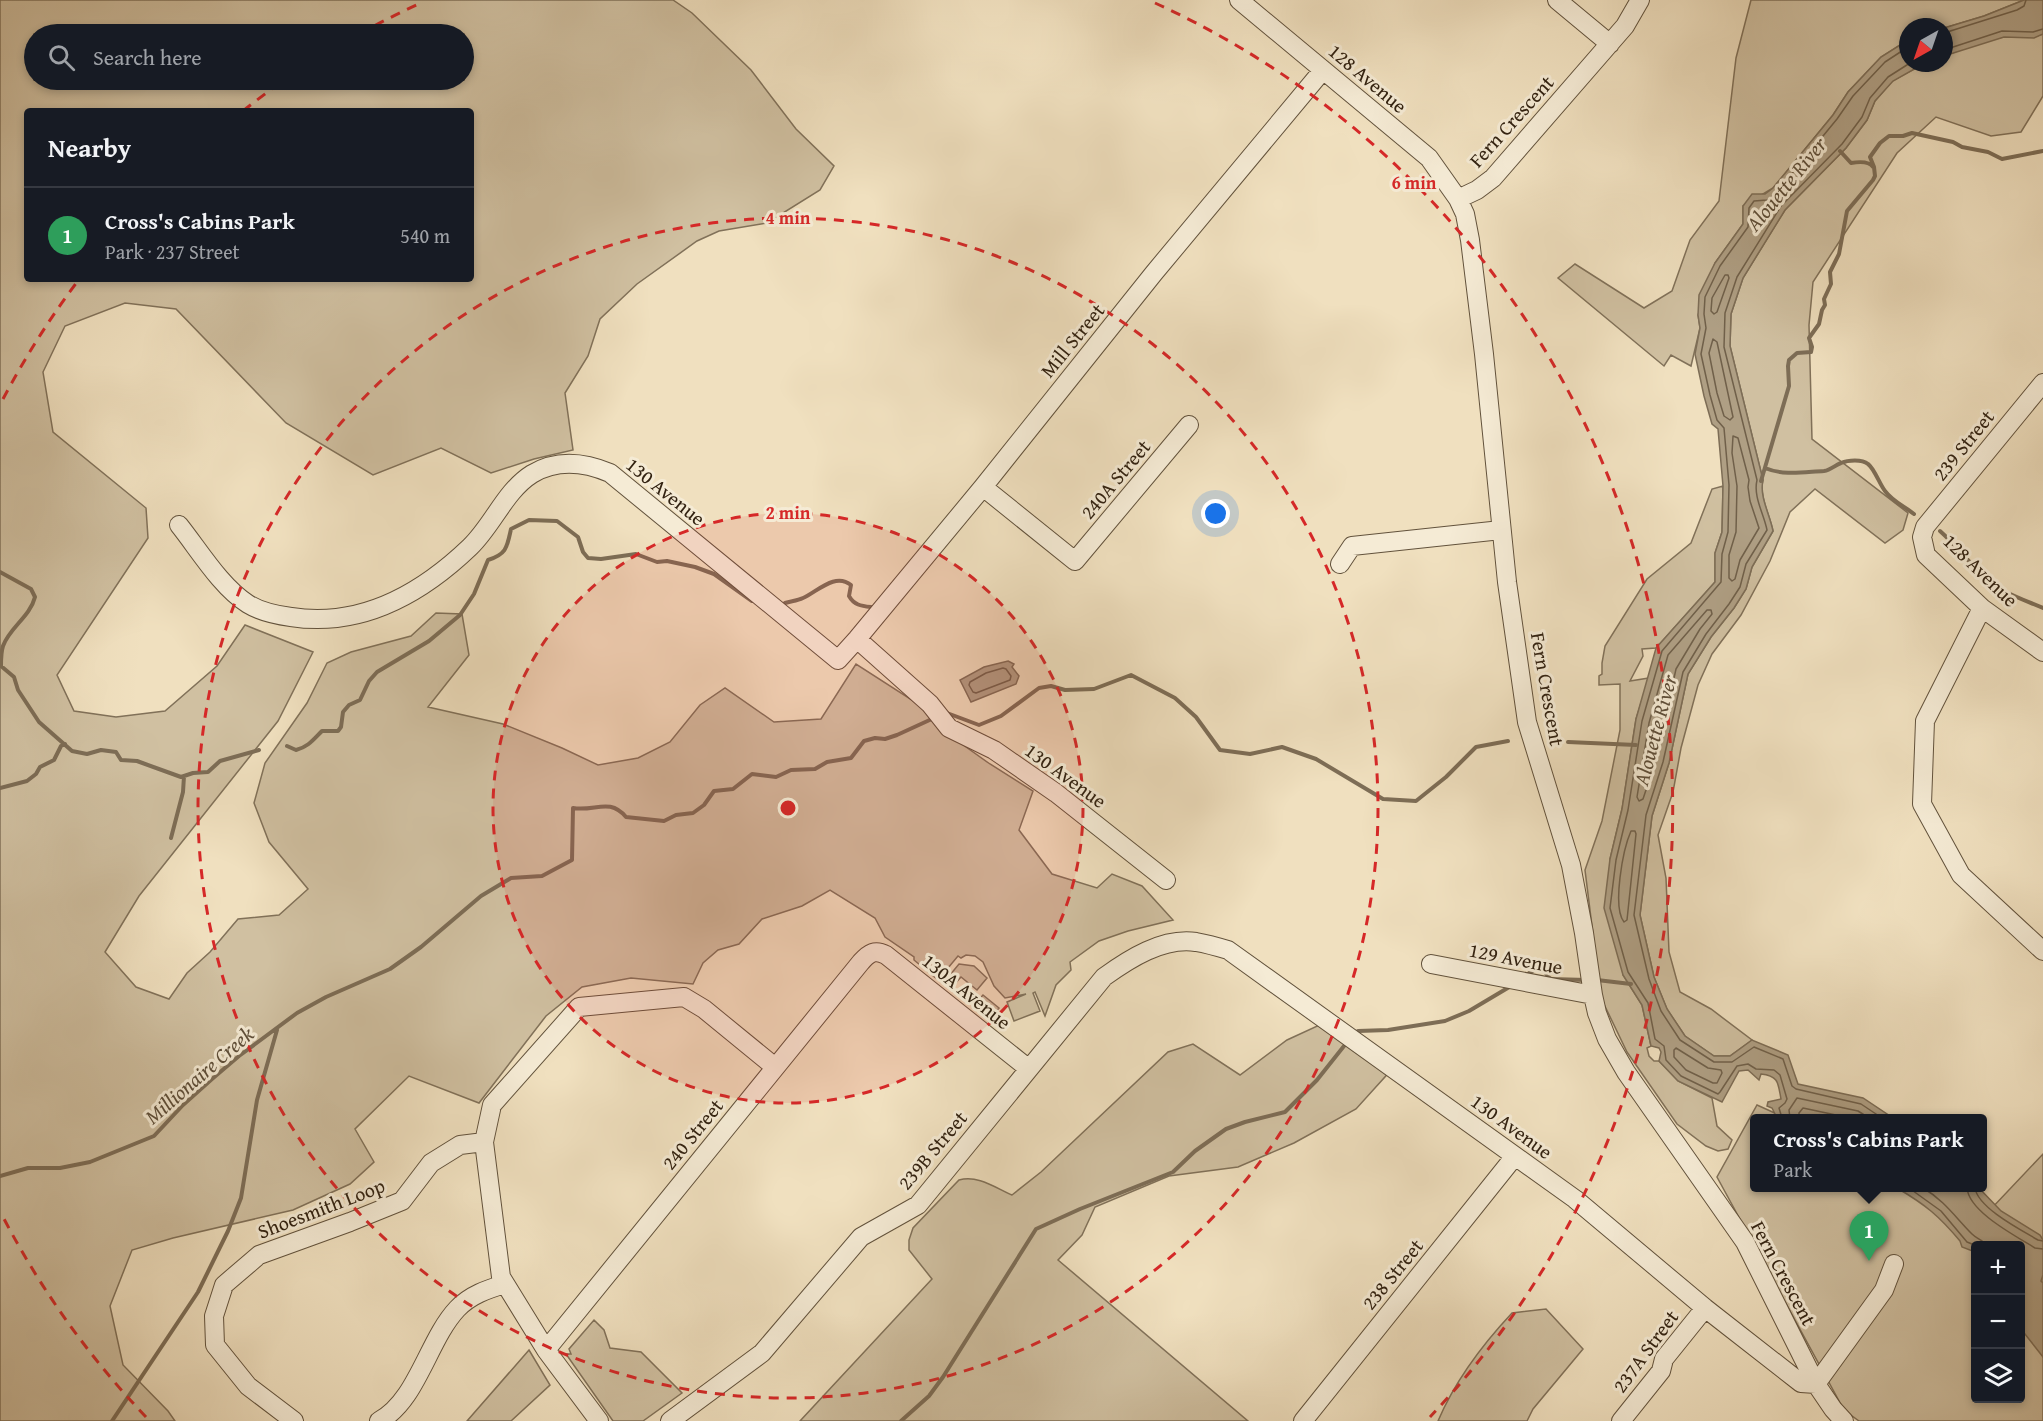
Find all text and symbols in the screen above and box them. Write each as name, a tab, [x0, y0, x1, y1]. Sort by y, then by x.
north arrow	[1899, 18, 1953, 72]
search box	[24, 24, 474, 90]
street label: 128 Avenue	[1322, 36, 1414, 120]
icon: search	[45, 41, 78, 74]
text: Search here	[93, 41, 202, 73]
street label: Fern Crescent	[1462, 69, 1560, 173]
text: Nearby	[48, 128, 131, 167]
water label: Alouette River	[1738, 129, 1835, 239]
text: 6 min	[1392, 169, 1437, 196]
text: 4 min	[766, 204, 811, 231]
text: Cross's Cabins Park	[105, 205, 295, 237]
text: 1	[62, 221, 73, 250]
text: 540 m	[400, 221, 450, 250]
text: Park · 237 Street	[105, 237, 240, 266]
street label: Mill Street	[1033, 297, 1111, 383]
street label: 239 Street	[1925, 403, 2001, 487]
street label: 240A Street	[1073, 433, 1157, 525]
street label: 130 Avenue	[620, 450, 712, 532]
text: 2 min	[766, 499, 811, 526]
your location	[1201, 499, 1230, 528]
street label: 128 Avenue	[1937, 527, 2025, 613]
street label: Fern Crescent	[1524, 630, 1572, 748]
water label: Alouette River	[1625, 670, 1685, 790]
street label: 130 Avenue	[1019, 735, 1113, 815]
centre of rings	[778, 798, 798, 818]
street label: 129 Avenue	[1467, 935, 1565, 981]
street label: 130A Avenue	[916, 946, 1018, 1036]
water label: Millionaire Creek	[138, 1019, 261, 1131]
street label: 130 Avenue	[1465, 1086, 1559, 1166]
street label: 240 Street	[654, 1092, 730, 1176]
street label: 239B Street	[890, 1104, 974, 1196]
popup	[1750, 1114, 1987, 1192]
text: Cross's Cabins Park	[1774, 1123, 1963, 1155]
text: Park	[1774, 1155, 1812, 1184]
street label: Shoesmith Loop	[253, 1170, 389, 1246]
pin: 1	[1850, 1212, 1888, 1261]
street label: Fern Crescent	[1744, 1215, 1824, 1331]
street label: 238 Street	[1354, 1232, 1430, 1316]
map controls	[1971, 1241, 2025, 1403]
button: +	[1971, 1241, 2025, 1295]
button: −	[1971, 1295, 2025, 1349]
street label: 237A Street	[1605, 1304, 1685, 1398]
button: layers	[1971, 1349, 2025, 1403]

